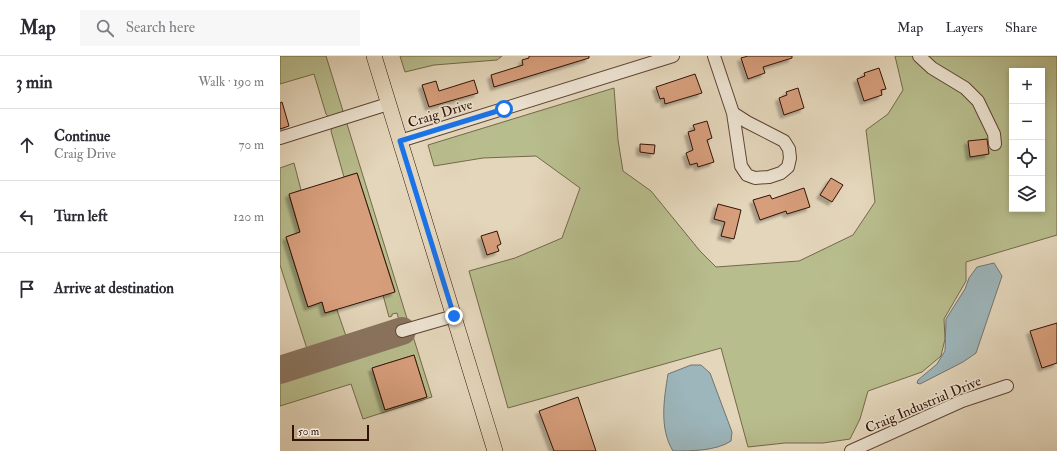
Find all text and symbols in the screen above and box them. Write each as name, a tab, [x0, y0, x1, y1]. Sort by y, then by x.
search box	[80, 10, 360, 46]
text: Map	[20, 16, 56, 40]
icon: search	[94, 17, 116, 39]
text: Search here	[126, 18, 195, 37]
text: Map	[897, 19, 923, 36]
text: Layers	[945, 19, 983, 36]
text: Share	[1005, 19, 1037, 36]
map controls	[1009, 68, 1045, 212]
button: +	[1009, 68, 1045, 104]
text: 3 min	[16, 72, 53, 93]
text: Walk · 190 m	[198, 74, 264, 90]
street label: Craig Drive	[406, 96, 475, 131]
route start	[495, 100, 513, 118]
button: −	[1009, 104, 1045, 140]
text: Continue	[54, 127, 110, 146]
icon: ahead	[16, 134, 38, 156]
text: 70 m	[239, 137, 264, 153]
button: locate	[1009, 140, 1045, 176]
text: Craig Drive	[54, 146, 116, 162]
button: layers	[1009, 176, 1045, 212]
icon: left	[16, 206, 38, 228]
text: Turn left	[54, 207, 108, 226]
text: 120 m	[233, 209, 264, 225]
icon: arrive	[16, 278, 38, 300]
text: Arrive at destination	[54, 279, 174, 298]
route end	[445, 307, 463, 325]
street label: Craig Industrial Drive	[863, 372, 984, 437]
scale bar	[292, 423, 369, 442]
text: 50 m	[298, 425, 319, 438]

